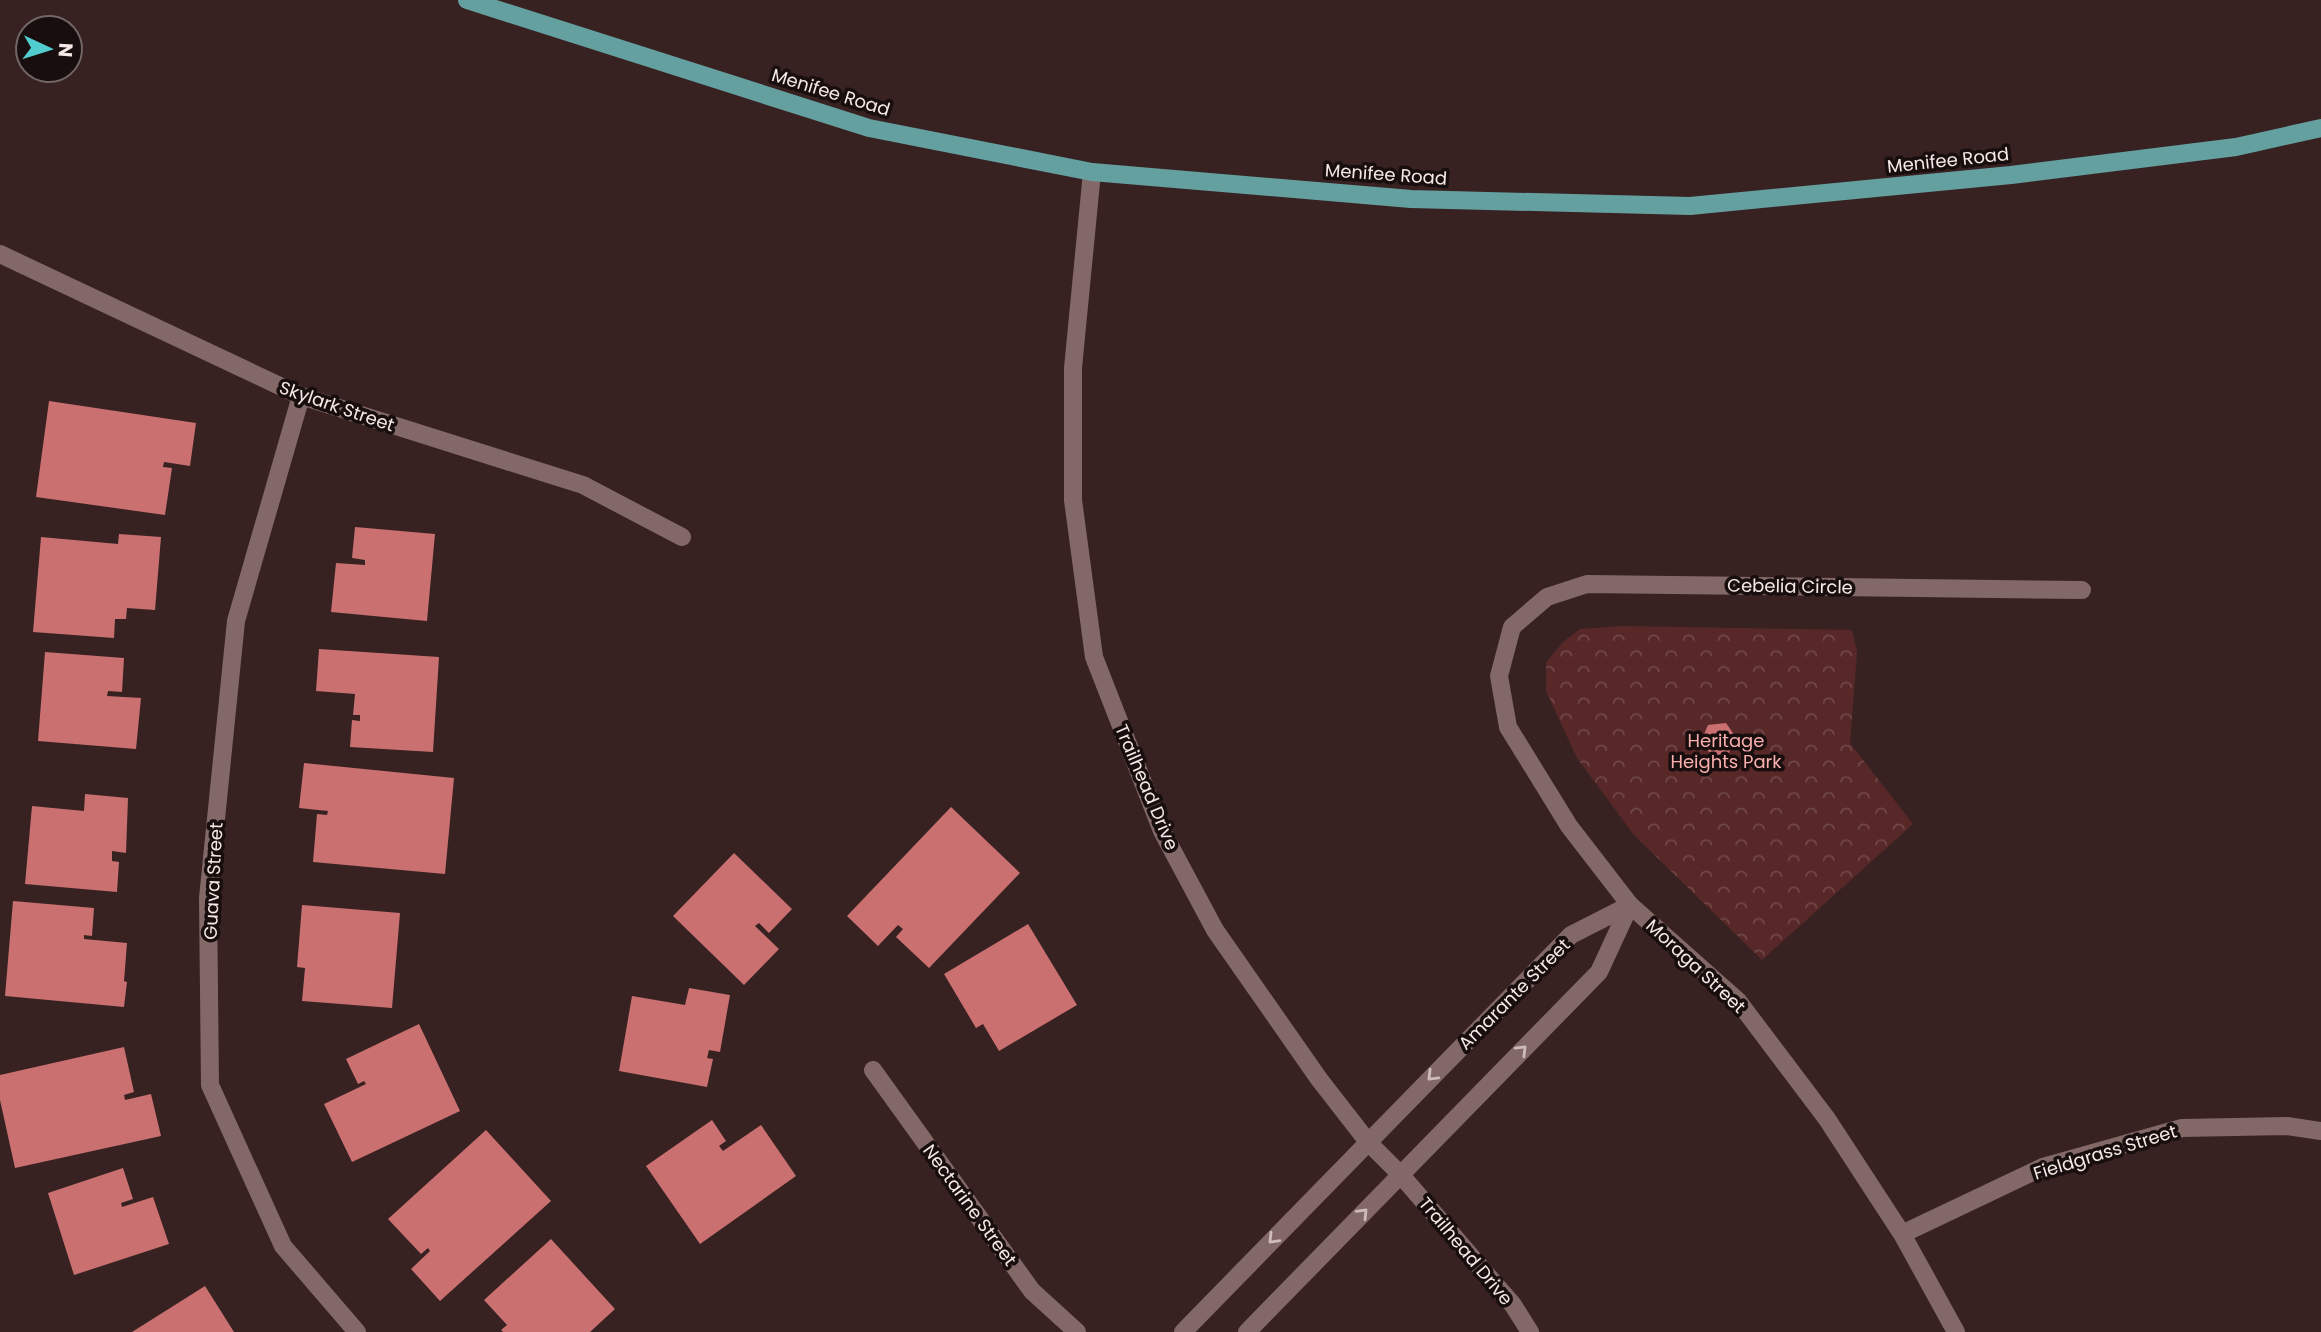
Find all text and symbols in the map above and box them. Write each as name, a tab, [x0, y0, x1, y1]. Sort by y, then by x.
north arrow	[14, 14, 84, 84]
text: N	[51, 42, 79, 58]
street label: Menifee Road	[769, 62, 893, 122]
street label: Menifee Road	[1886, 141, 2010, 179]
street label: Menifee Road	[1324, 157, 1448, 191]
street label: Skylark Street	[276, 375, 398, 437]
street label: Cebelia Circle	[1727, 572, 1853, 600]
street label: Trailhead Drive	[1109, 720, 1185, 854]
park label: Heritage Heights Park	[1670, 728, 1782, 774]
street label: Guava Street	[197, 822, 229, 940]
street label: Moraga Street	[1641, 913, 1751, 1019]
street label: Amarante Street	[1453, 933, 1575, 1055]
one-way arrow	[1514, 1046, 1527, 1059]
one-way arrow	[1428, 1068, 1441, 1081]
street label: Fieldgrass Street	[2030, 1118, 2180, 1186]
street label: Nectarine Street	[917, 1139, 1023, 1271]
street label: Trailhead Drive	[1413, 1191, 1519, 1311]
one-way arrow	[1354, 1208, 1367, 1221]
one-way arrow	[1269, 1231, 1282, 1244]

